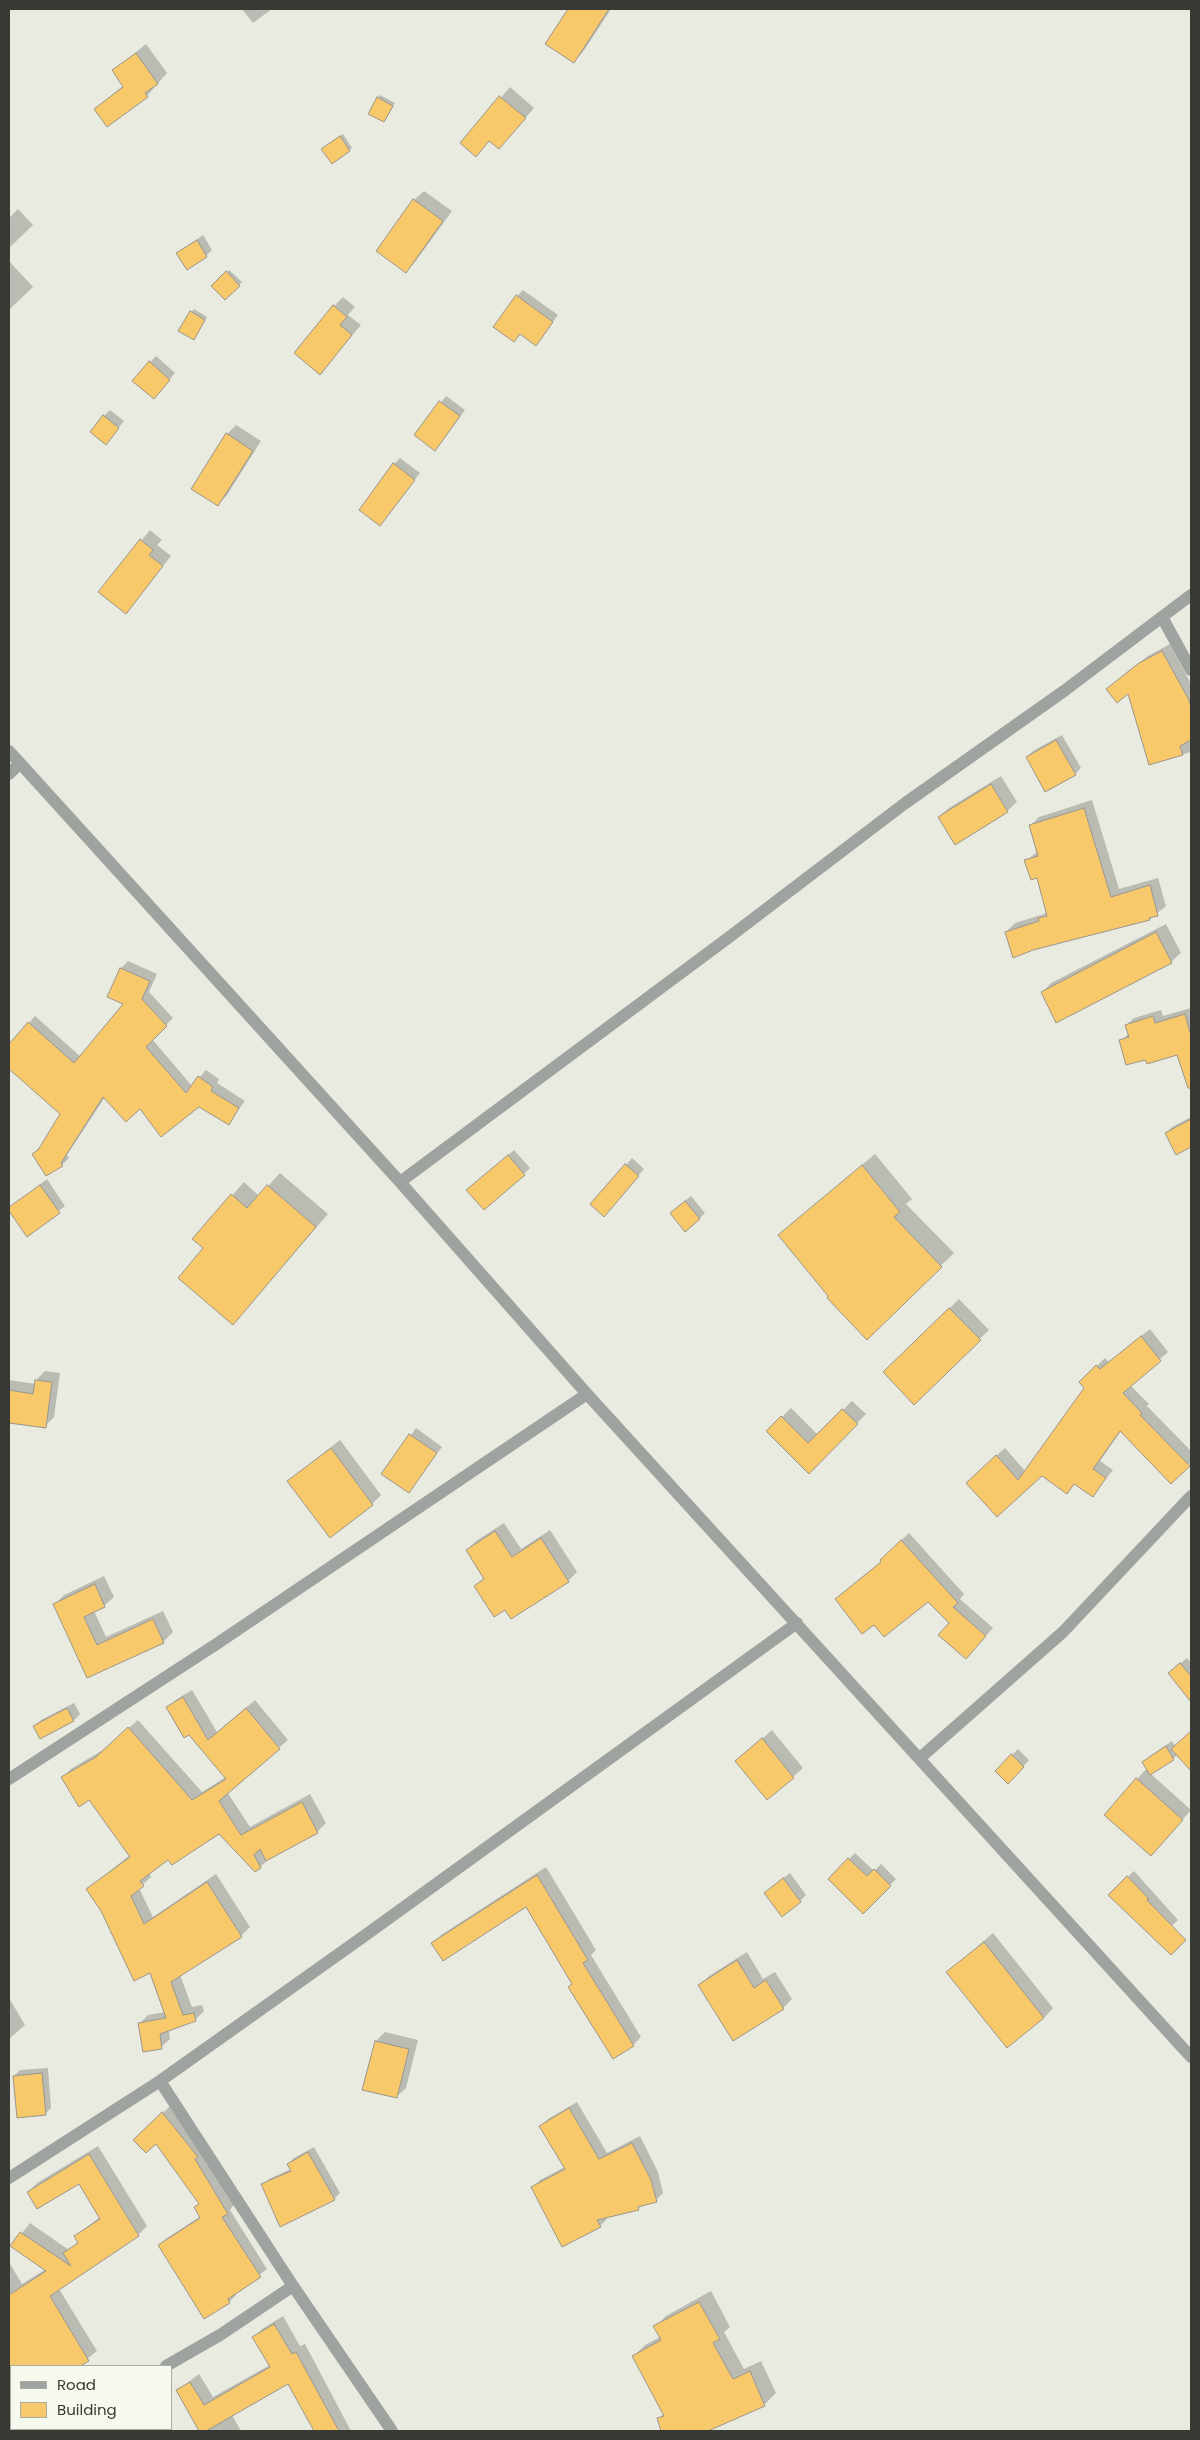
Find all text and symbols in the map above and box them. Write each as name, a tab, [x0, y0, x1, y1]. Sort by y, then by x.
legend	[10, 2365, 172, 2430]
text: Road	[57, 2374, 96, 2395]
text: Building	[57, 2399, 117, 2420]

